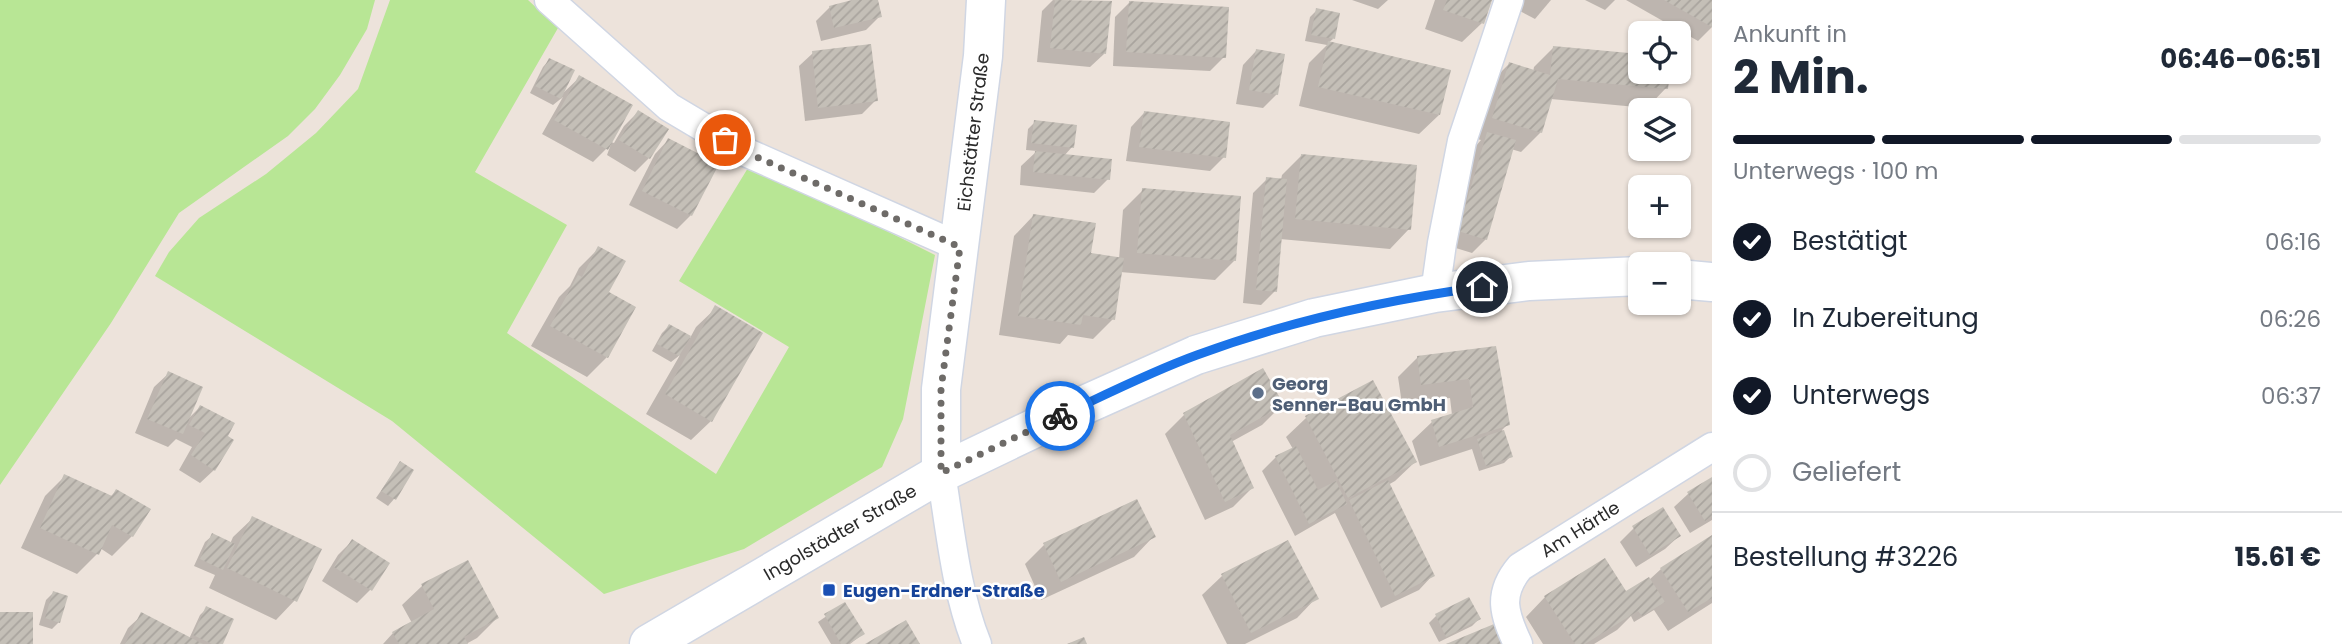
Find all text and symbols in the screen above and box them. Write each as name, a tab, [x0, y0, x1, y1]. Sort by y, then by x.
text: Ankunft in	[1733, 18, 1847, 50]
map controls	[1628, 21, 1691, 315]
button: locate	[1628, 21, 1691, 84]
text: 06:46–06:51	[2160, 41, 2321, 77]
text: 2 Min.	[1733, 45, 1869, 109]
street label: Eichstätter Straße	[951, 51, 995, 213]
button: layers	[1628, 98, 1691, 161]
pin	[695, 110, 755, 170]
icon: bag	[706, 121, 744, 159]
text: Unterwegs · 100 m	[1733, 155, 1938, 187]
button: +	[1628, 175, 1691, 238]
icon: check	[1733, 223, 1771, 261]
text: Bestätigt	[1792, 223, 1908, 259]
text: 06:16	[2265, 226, 2321, 258]
button: −	[1628, 252, 1691, 315]
pin	[1452, 257, 1512, 317]
icon: home	[1463, 268, 1501, 306]
icon: check	[1733, 300, 1771, 338]
text: In Zubereitung	[1792, 300, 1979, 336]
text: 06:26	[2259, 303, 2321, 335]
place label: Georg Senner-Bau GmbH	[1272, 371, 1446, 417]
icon: check	[1733, 377, 1771, 415]
text: Unterwegs	[1792, 377, 1930, 413]
text: 06:37	[2261, 380, 2321, 412]
courier	[1025, 381, 1095, 451]
marker: Georg Senner-Bau GmbH	[1250, 385, 1266, 401]
icon: bike	[1041, 397, 1079, 435]
text: Geliefert	[1792, 454, 1901, 490]
street label: Ingolstädter Straße	[759, 478, 921, 586]
street label: Am Härtle	[1536, 495, 1624, 563]
text: Bestellung #3226	[1733, 539, 1958, 575]
text: 15.61 €	[2234, 539, 2321, 575]
place label: Eugen-Erdner-Straße	[843, 578, 1045, 603]
marker: Eugen-Erdner-Straße	[821, 582, 837, 598]

